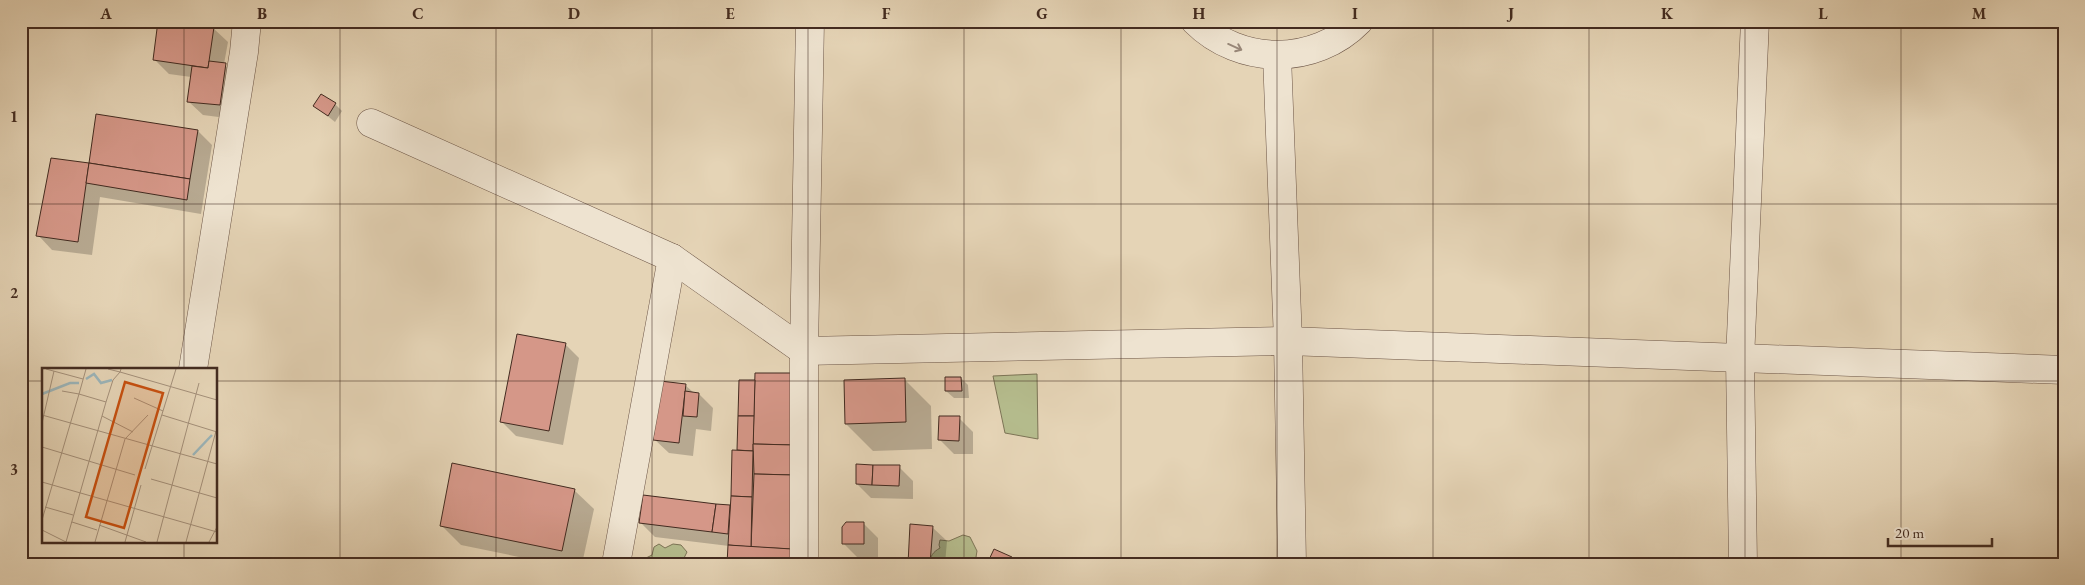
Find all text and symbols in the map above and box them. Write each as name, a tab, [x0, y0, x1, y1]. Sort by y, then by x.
text: A	[99, 3, 112, 24]
text: B	[257, 3, 267, 24]
text: C	[412, 3, 424, 24]
text: D	[568, 3, 580, 24]
text: E	[725, 3, 735, 24]
text: F	[882, 3, 891, 24]
text: G	[1036, 3, 1048, 24]
text: H	[1193, 3, 1206, 24]
text: I	[1352, 3, 1358, 24]
text: J	[1506, 3, 1514, 24]
text: K	[1661, 3, 1674, 24]
text: L	[1818, 3, 1828, 24]
text: M	[1972, 3, 1987, 24]
one-way arrow	[1227, 43, 1242, 53]
text: 1	[10, 106, 18, 127]
text: 2	[10, 282, 19, 303]
inset map	[42, 368, 218, 542]
text: 3	[10, 459, 18, 480]
scale bar	[1888, 515, 1991, 547]
text: 20 m	[1895, 523, 1924, 542]

